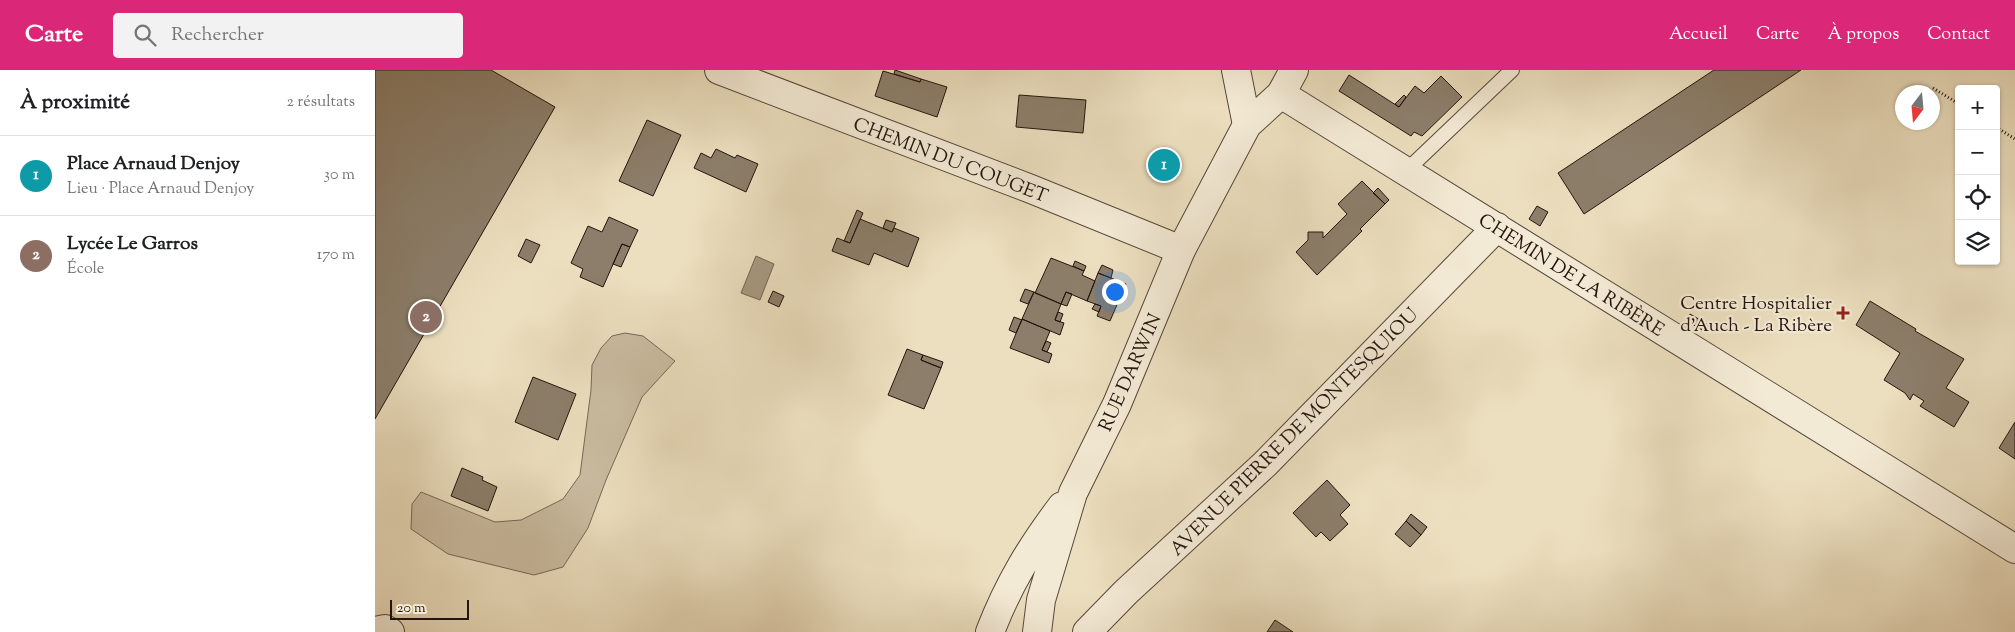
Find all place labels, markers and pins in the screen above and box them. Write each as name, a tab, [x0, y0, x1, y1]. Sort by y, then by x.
pin: 1	[1148, 146, 1180, 184]
place label: Centre Hospitalier d'Auch - La Ribère	[1680, 291, 1832, 340]
pin: 2	[410, 298, 442, 336]
marker: Centre Hospitalier d'Auch - La Ribère	[1836, 306, 1850, 320]

